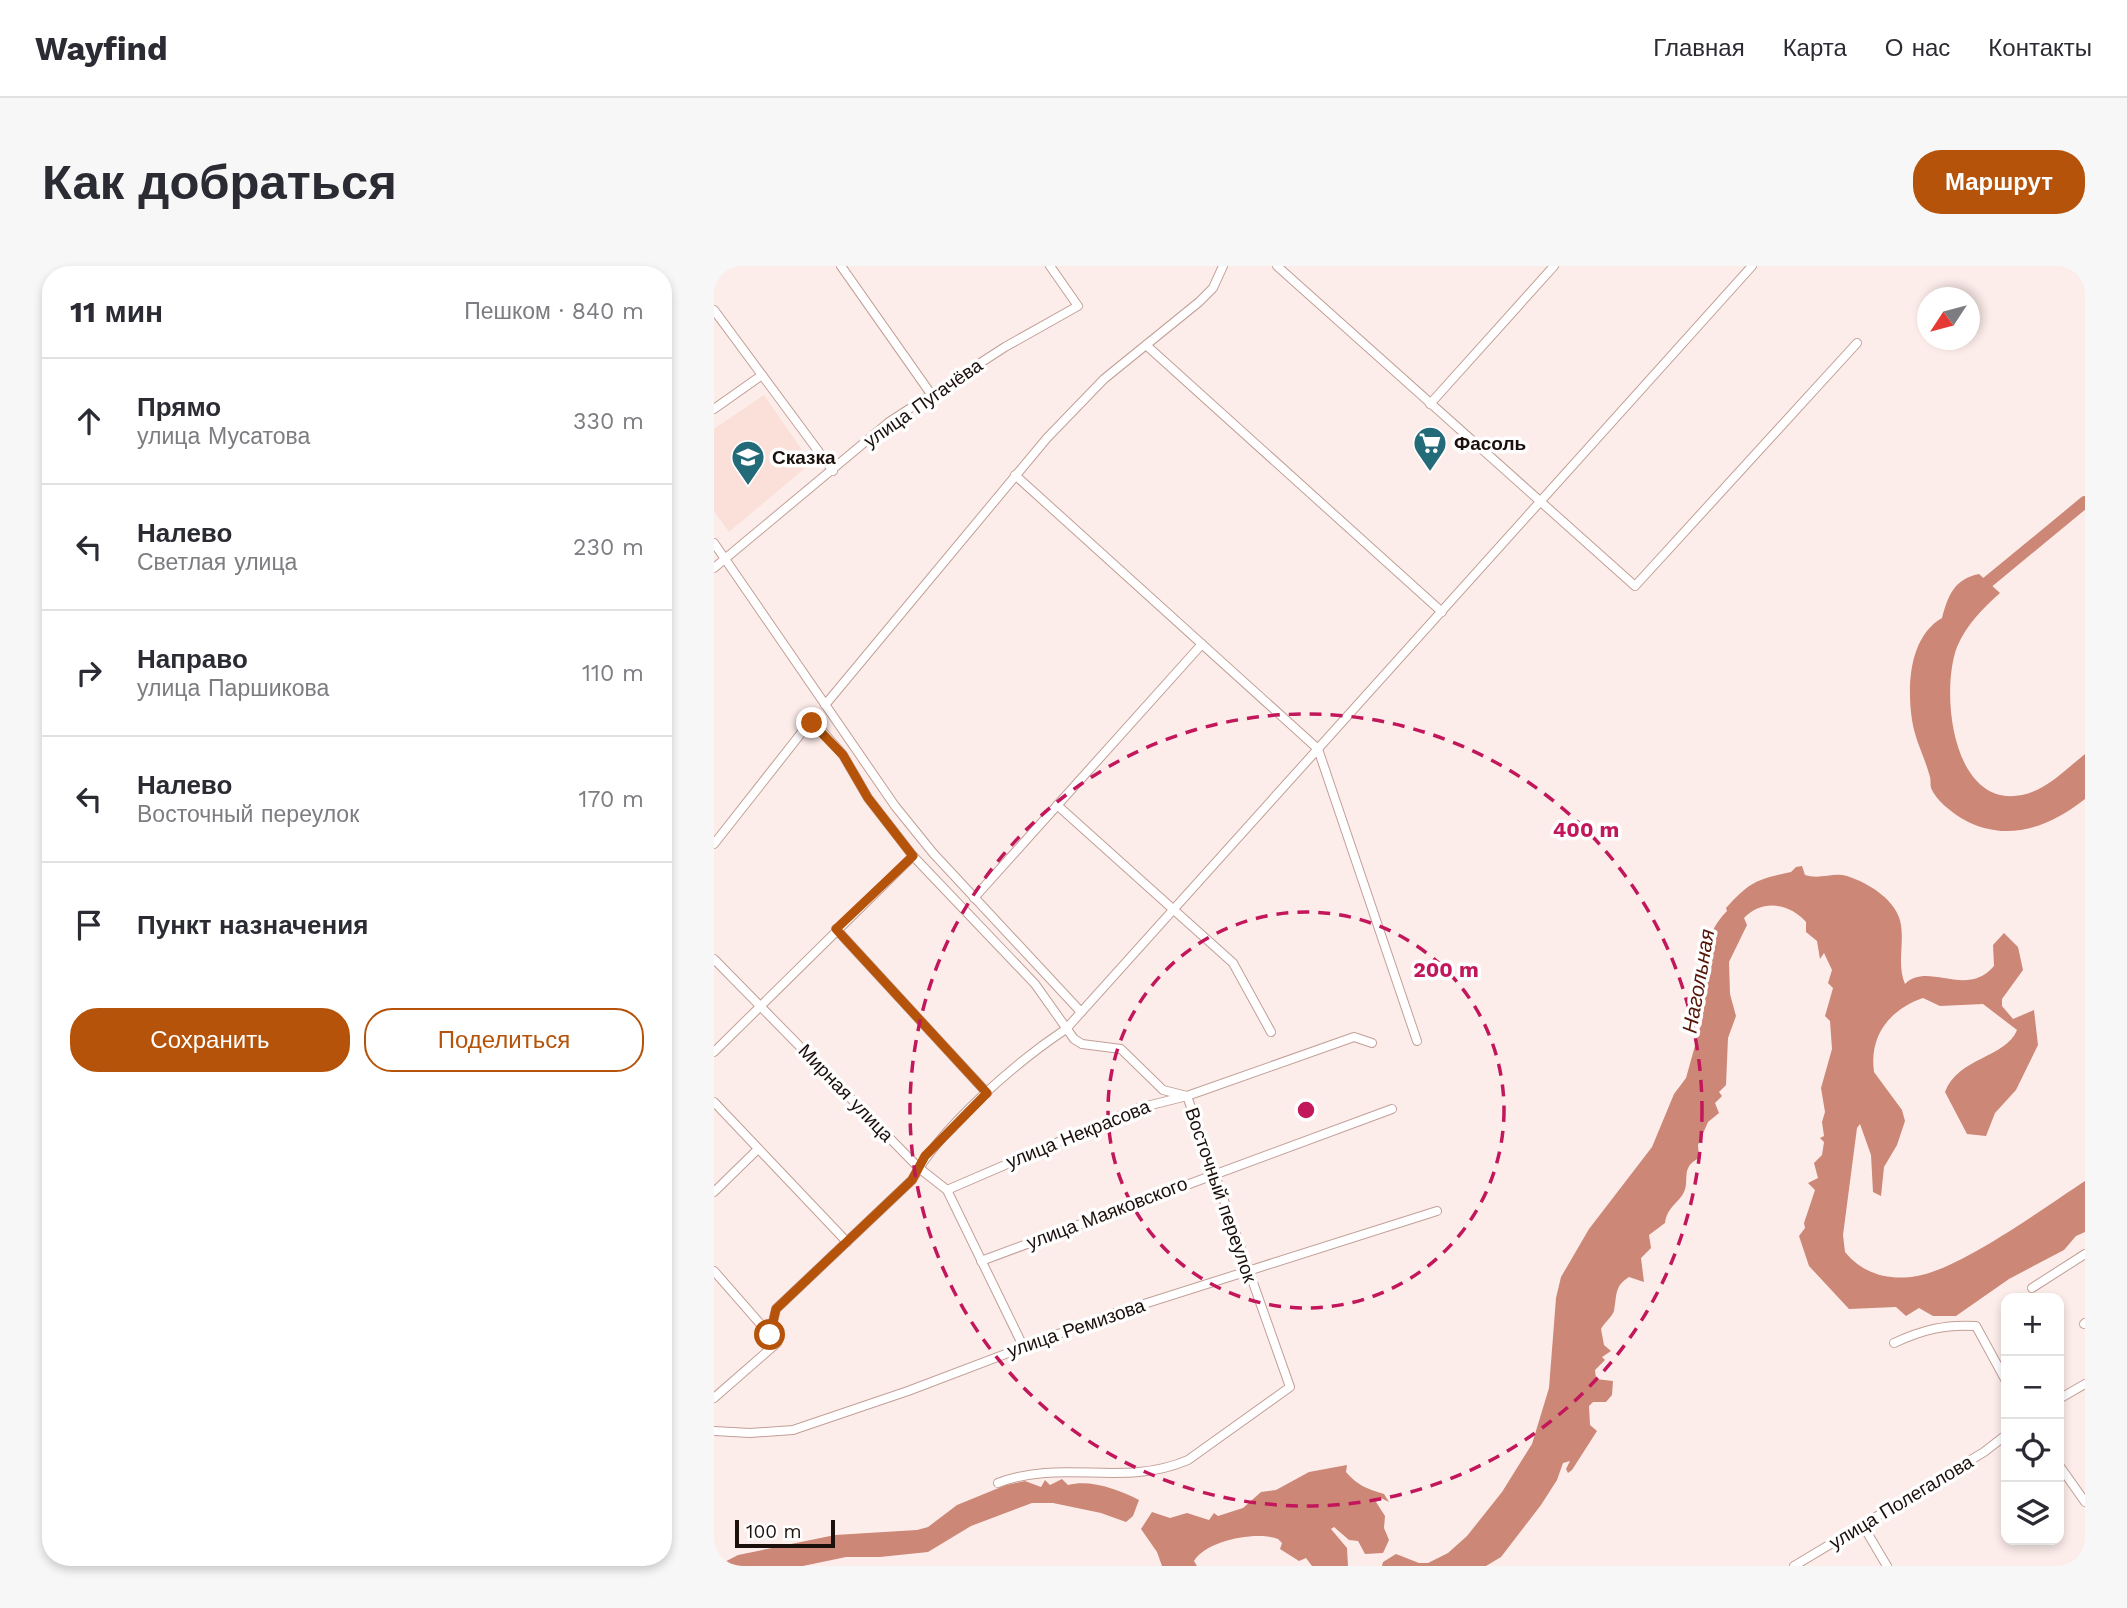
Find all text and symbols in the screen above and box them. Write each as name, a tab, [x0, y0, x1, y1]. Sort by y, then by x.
text: Wayfind	[35, 29, 168, 68]
text: Главная	[1653, 34, 1745, 62]
text: Карта	[1783, 34, 1847, 62]
text: О нас	[1885, 34, 1950, 62]
text: Контакты	[1988, 34, 2092, 62]
button: Маршрут	[1913, 150, 2085, 214]
text: Как добраться	[42, 153, 397, 211]
north arrow	[1917, 287, 1980, 350]
text: 11 мин	[70, 294, 163, 329]
text: Пешком · 840 m	[464, 298, 644, 325]
street label: улица Пугачёва	[859, 353, 987, 452]
text: Прямо	[137, 392, 221, 422]
icon: ahead	[70, 402, 108, 440]
text: 330 m	[573, 408, 644, 435]
text: улица Мусатова	[137, 423, 310, 450]
supermarket icon: Фасоль	[1411, 424, 1449, 473]
place label: Фасоль	[1454, 432, 1526, 455]
school or university icon: Сказка	[729, 438, 767, 487]
place label: Сказка	[772, 446, 836, 469]
text: Налево	[137, 518, 232, 548]
icon: left	[70, 528, 108, 566]
text: 230 m	[573, 534, 644, 561]
text: Светлая улица	[137, 549, 297, 576]
text: Направо	[137, 644, 248, 674]
icon: right	[70, 654, 108, 692]
text: 110 m	[582, 660, 644, 687]
text: улица Паршикова	[137, 675, 329, 702]
route end	[796, 707, 827, 738]
text: Налево	[137, 770, 232, 800]
icon: left	[70, 780, 108, 818]
text: 170 m	[579, 786, 644, 813]
text: Восточный переулок	[137, 801, 359, 828]
text: 400 m	[1553, 817, 1619, 842]
icon: arrive	[70, 906, 108, 944]
text: Пункт назначения	[137, 910, 368, 940]
water label: Нагольная	[1677, 927, 1719, 1035]
text: 200 m	[1413, 957, 1479, 982]
button: Сохранить	[70, 1008, 350, 1072]
button: Поделиться	[364, 1008, 644, 1072]
street label: Мирная улица	[794, 1039, 899, 1147]
street label: улица Некрасова	[1003, 1094, 1154, 1173]
centre of rings	[1294, 1098, 1318, 1122]
street label: Восточный переулок	[1180, 1104, 1262, 1286]
street label: улица Маяковского	[1023, 1172, 1191, 1254]
street label: улица Ремизова	[1004, 1293, 1148, 1362]
map controls	[2001, 1293, 2064, 1545]
button: +	[2001, 1293, 2064, 1356]
route start	[754, 1319, 785, 1350]
button: −	[2001, 1356, 2064, 1419]
button: locate	[2001, 1419, 2064, 1482]
street label: улица Полегалова	[1825, 1450, 1977, 1554]
button: layers	[2001, 1482, 2064, 1545]
scale bar	[735, 1517, 835, 1549]
text: 100 m	[746, 1520, 802, 1543]

